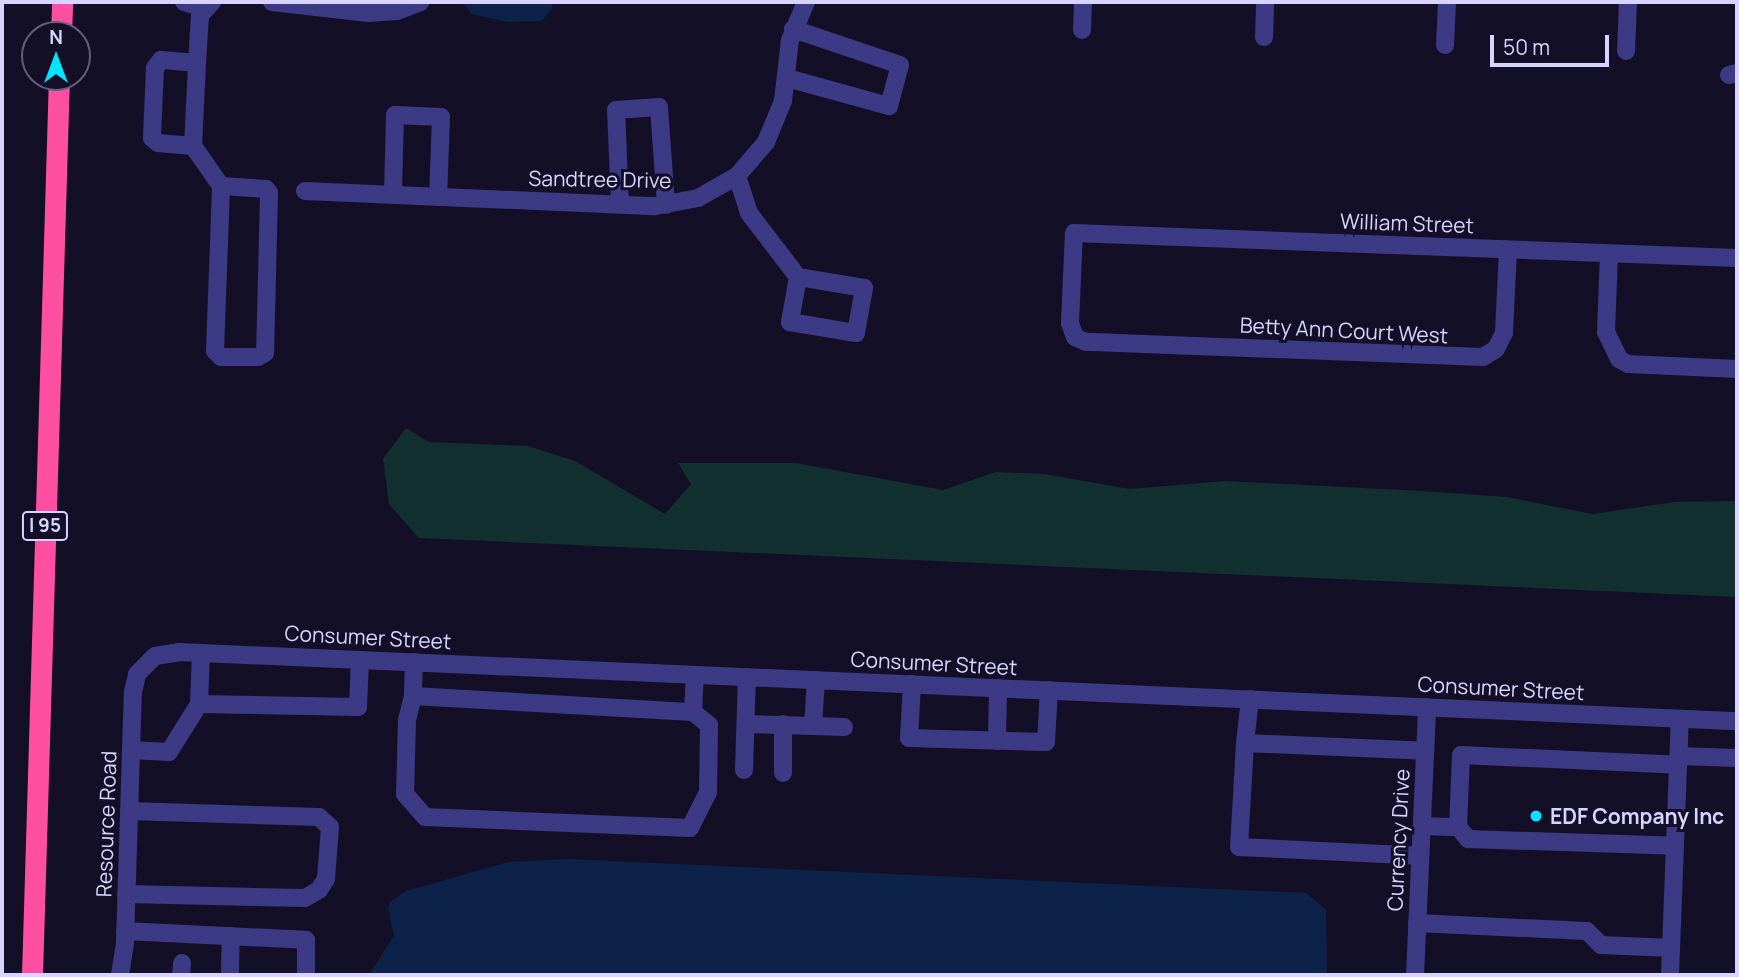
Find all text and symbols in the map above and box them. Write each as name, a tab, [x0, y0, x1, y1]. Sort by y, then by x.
north arrow	[21, 21, 91, 91]
scale bar	[1494, 21, 1613, 65]
text: N	[49, 24, 63, 50]
text: 50 m	[1503, 33, 1550, 61]
street label: Sandtree Drive	[528, 165, 672, 193]
street label: William Street	[1340, 208, 1474, 238]
street label: Betty Ann Court West	[1239, 312, 1449, 348]
road number: I 95	[20, 510, 70, 541]
street label: Consumer Street	[284, 620, 452, 654]
street label: Consumer Street	[850, 646, 1018, 680]
street label: Consumer Street	[1417, 671, 1585, 705]
street label: Resource Road	[91, 750, 121, 898]
street label: Currency Drive	[1382, 768, 1414, 912]
place label: EDF Company Inc	[1550, 803, 1724, 829]
marker: EDF Company Inc	[1528, 808, 1544, 824]

